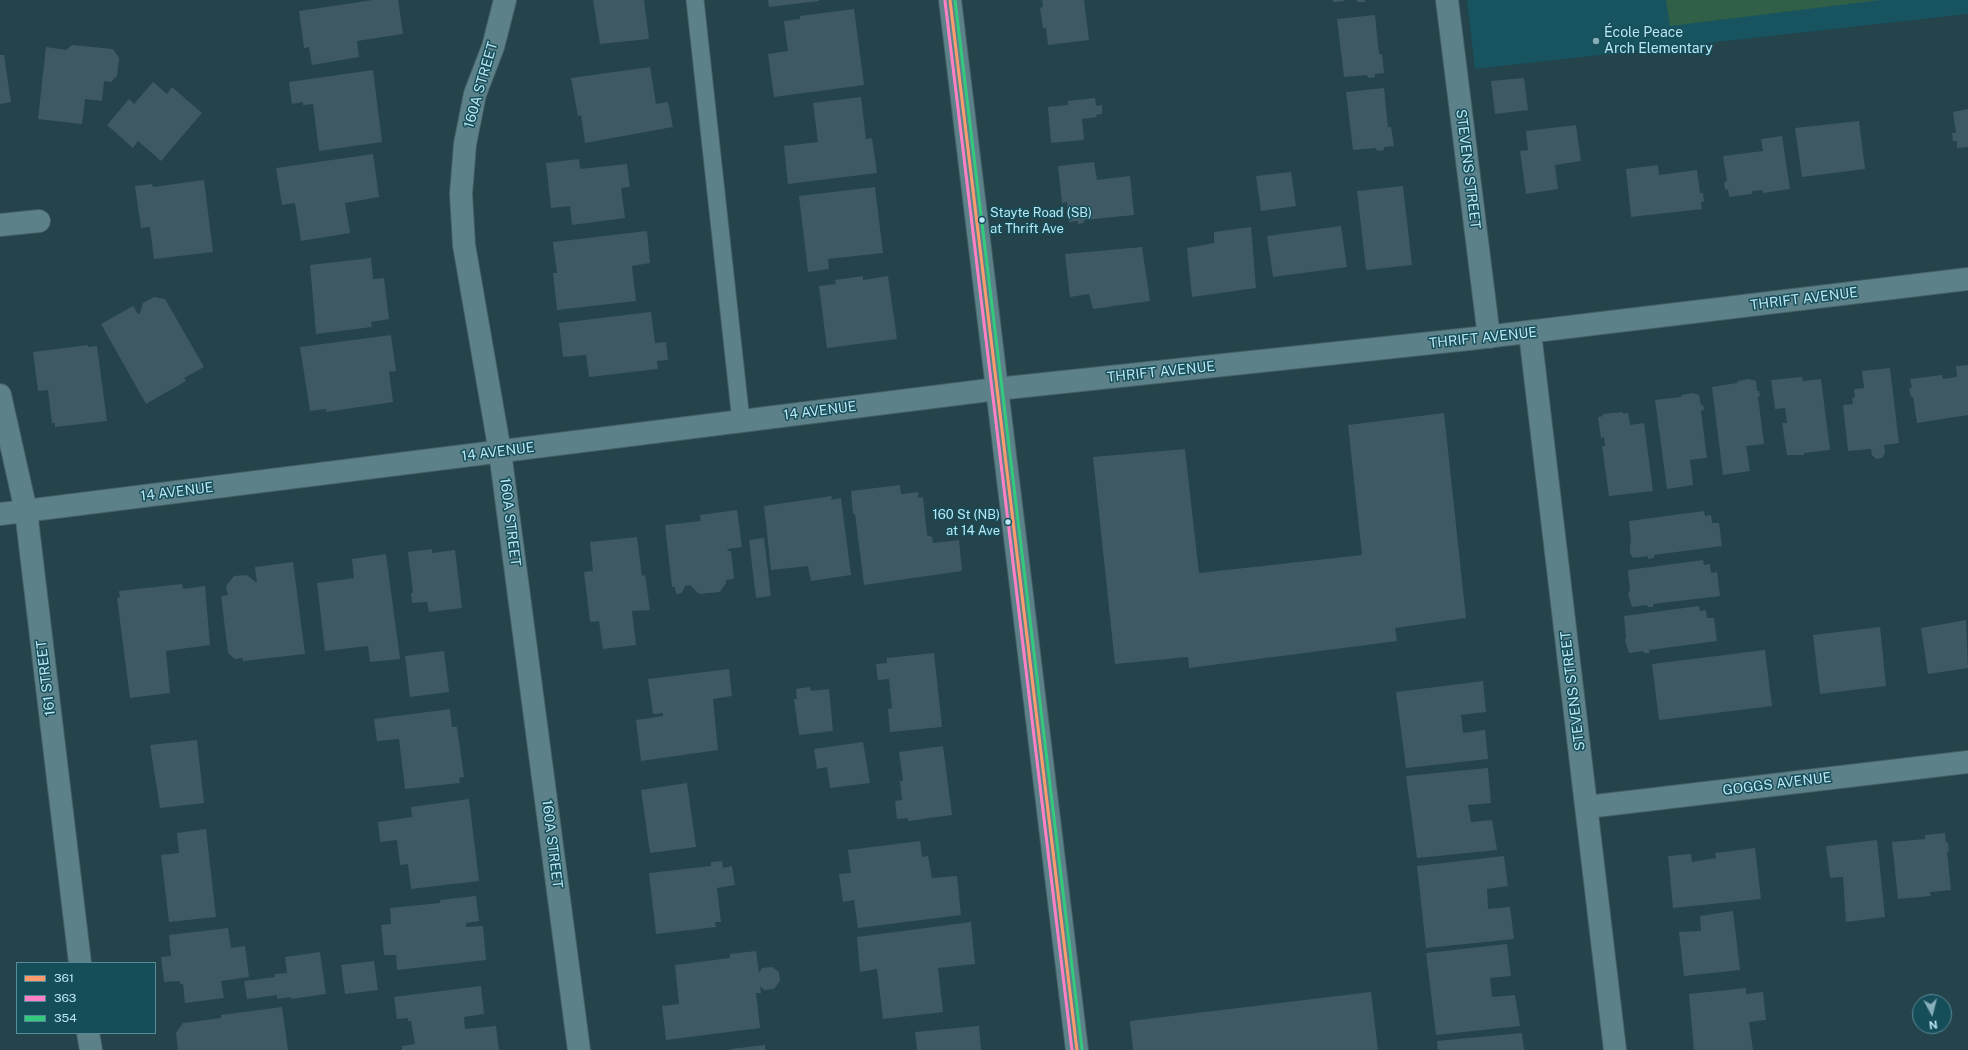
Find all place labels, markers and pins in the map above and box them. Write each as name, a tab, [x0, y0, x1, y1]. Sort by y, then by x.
place label: École Peace Arch Elementary	[1604, 25, 1713, 58]
marker: École Peace Arch Elementary	[1591, 36, 1601, 46]
place label: Stayte Road (SB) at Thrift Ave	[990, 205, 1092, 236]
marker: Stayte Road (SB) at Thrift Ave	[977, 215, 987, 225]
place label: 160 St (NB) at 14 Ave	[933, 507, 1000, 538]
marker: 160 St (NB) at 14 Ave	[1003, 517, 1013, 527]

